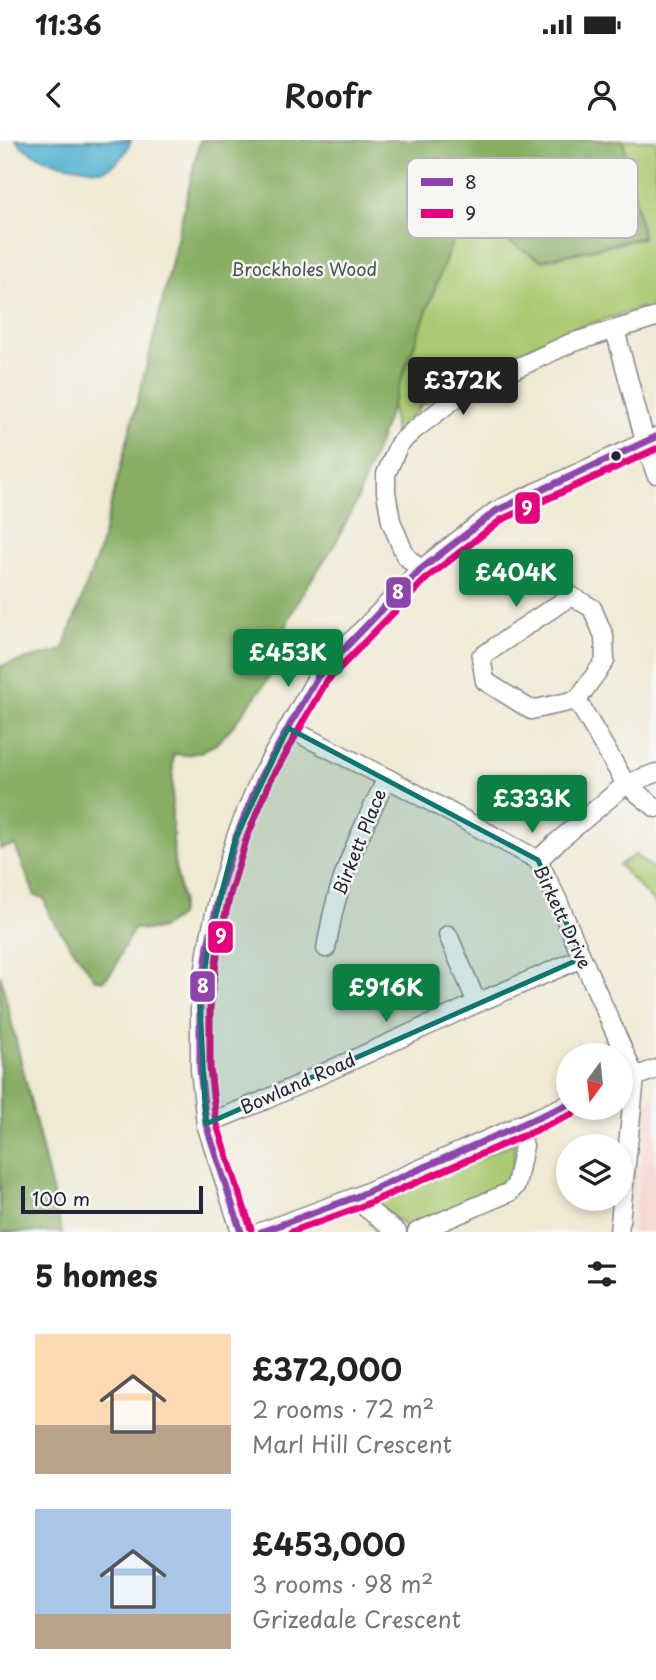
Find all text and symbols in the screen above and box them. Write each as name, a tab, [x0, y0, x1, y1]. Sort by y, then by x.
text: 11:36	[35, 5, 102, 44]
text: Roofr	[284, 71, 372, 119]
icon: back	[35, 76, 73, 114]
icon: person	[583, 76, 621, 114]
legend	[407, 158, 638, 238]
text: 8	[465, 167, 477, 195]
text: 9	[465, 198, 476, 226]
park label: Brockholes Wood	[231, 255, 377, 282]
pin: £372K	[414, 358, 512, 417]
text: £372K	[424, 362, 502, 397]
unlabelled marker	[609, 449, 623, 463]
line badge: 9	[514, 491, 541, 525]
text: 9	[521, 493, 533, 521]
pin: £404K	[467, 550, 565, 609]
text: £404K	[475, 554, 557, 589]
line badge: 8	[385, 576, 412, 609]
text: 8	[392, 577, 404, 605]
pin: £453K	[239, 630, 337, 689]
text: £453K	[249, 634, 327, 669]
pin: £333K	[483, 776, 581, 835]
text: £333K	[493, 780, 571, 815]
street label: Birkett Place	[325, 784, 392, 899]
street label: Birkett Drive	[527, 860, 599, 973]
line badge: 9	[207, 920, 234, 954]
text: 9	[215, 921, 227, 949]
pin: £916K	[337, 964, 435, 1024]
text: £916K	[349, 969, 423, 1004]
line badge: 8	[189, 970, 216, 1003]
text: 8	[197, 971, 209, 999]
north arrow	[556, 1043, 634, 1120]
map controls	[556, 1043, 633, 1211]
street label: Bowland Road	[236, 1045, 359, 1120]
button: layers	[556, 1134, 633, 1211]
scale bar	[21, 1183, 203, 1215]
text: 100 m	[32, 1184, 90, 1212]
text: 5 homes	[35, 1252, 158, 1297]
icon: filters	[583, 1255, 621, 1293]
text: £372,000	[252, 1346, 402, 1391]
icon: home	[91, 1362, 175, 1446]
text: 2 rooms · 72 m²	[252, 1391, 434, 1426]
text: Marl Hill Crescent	[252, 1426, 452, 1461]
text: £453,000	[252, 1521, 406, 1566]
icon: home	[91, 1537, 175, 1621]
text: 3 rooms · 98 m²	[252, 1566, 433, 1601]
text: Grizedale Crescent	[252, 1601, 461, 1636]

